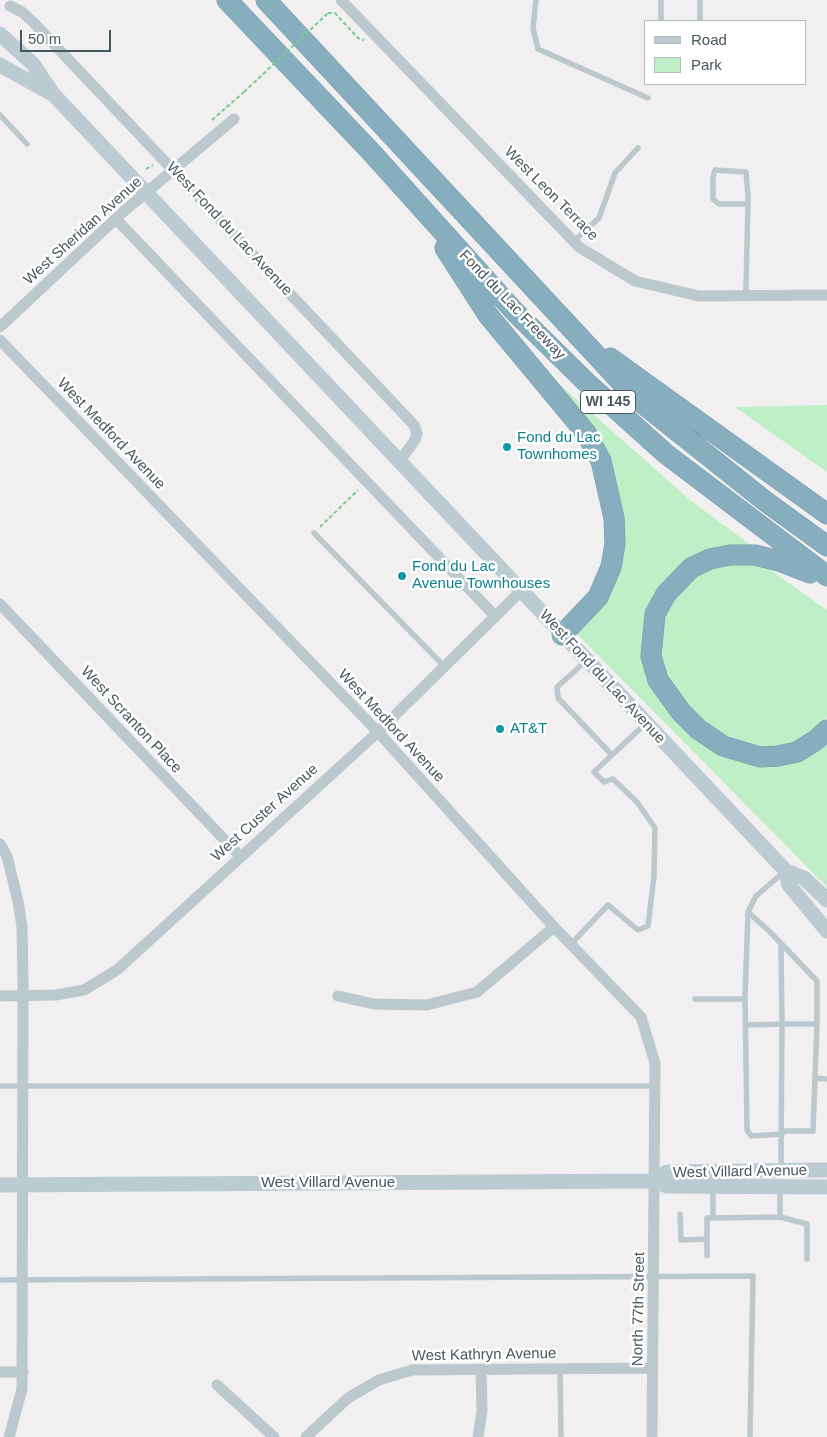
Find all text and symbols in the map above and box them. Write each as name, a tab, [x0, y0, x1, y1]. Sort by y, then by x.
scale bar	[22, 20, 114, 52]
legend	[644, 20, 807, 85]
text: 50 m	[28, 30, 61, 47]
text: Road	[691, 31, 727, 48]
text: Park	[691, 56, 722, 73]
street label: West Leon Terrace	[500, 143, 602, 245]
street label: West Fond du Lac Avenue	[162, 158, 296, 300]
street label: West Sheridan Avenue	[20, 173, 146, 289]
street label: Fond du Lac Freeway	[455, 247, 569, 363]
street label: West Medford Avenue	[53, 375, 169, 493]
road number: WI 145	[580, 391, 636, 414]
place label: Fond du Lac Townhomes	[517, 429, 600, 464]
marker: Fond du Lac Townhomes	[501, 441, 513, 453]
place label: Fond du Lac Avenue Townhouses	[412, 558, 550, 593]
marker: Fond du Lac Avenue Townhouses	[396, 570, 408, 582]
street label: West Fond du Lac Avenue	[535, 606, 669, 748]
street label: West Scranton Place	[77, 663, 185, 777]
street label: West Medford Avenue	[334, 666, 448, 786]
place label: AT&T	[510, 720, 547, 738]
marker: AT&T	[494, 723, 506, 735]
street label: West Custer Avenue	[208, 760, 322, 866]
street label: West Villard Avenue	[673, 1162, 807, 1182]
street label: West Villard Avenue	[261, 1174, 395, 1192]
street label: North 77th Street	[629, 1252, 649, 1366]
street label: West Kathryn Avenue	[412, 1345, 556, 1365]

